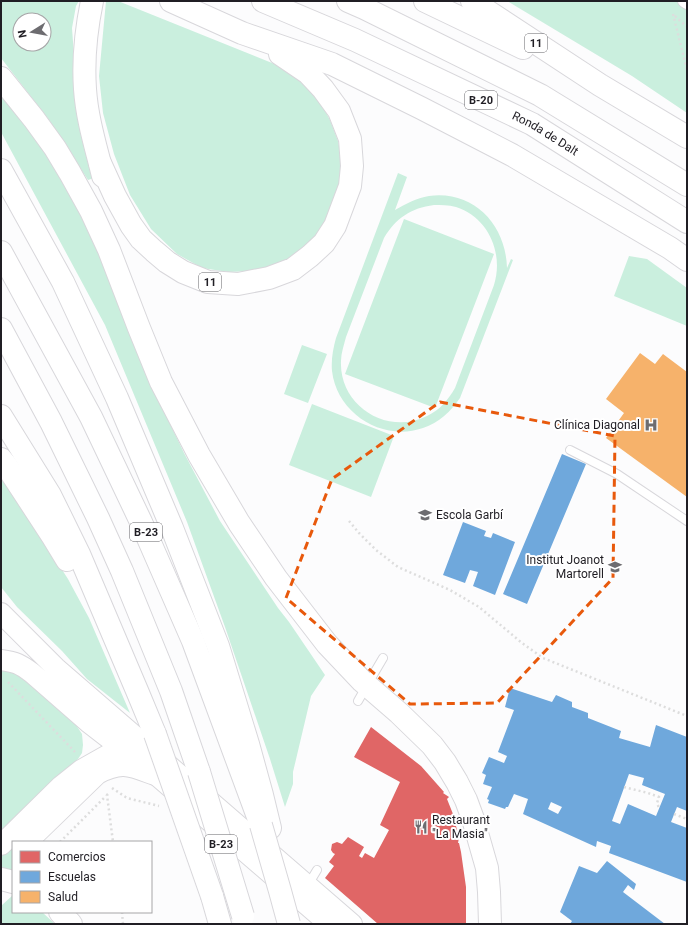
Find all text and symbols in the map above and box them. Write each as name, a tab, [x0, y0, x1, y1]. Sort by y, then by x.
north arrow	[12, 12, 52, 52]
text: N	[16, 29, 30, 39]
road number: 11	[525, 34, 547, 52]
road number: B-20	[465, 91, 497, 109]
street label: Ronda de Dalt	[510, 109, 581, 159]
road number: 11	[199, 273, 221, 291]
hospital icon: Clínica Diagonal	[643, 417, 659, 433]
place label: Clínica Diagonal	[554, 418, 640, 432]
school or university icon: Escola Garbí	[417, 507, 433, 523]
place label: Escola Garbí	[436, 508, 504, 522]
road number: B-23	[130, 523, 162, 541]
place label: Institut Joanot Martorell	[526, 553, 604, 581]
school or university icon: Institut Joanot Martorell	[607, 559, 623, 575]
place label: Restaurant "La Masia"	[432, 813, 490, 841]
restaurant icon: Restaurant "La Masia"	[413, 819, 429, 835]
road number: B-23	[205, 835, 237, 853]
legend	[12, 841, 152, 913]
text: Comercios	[48, 850, 106, 864]
text: Escuelas	[48, 870, 96, 884]
text: Salud	[48, 890, 78, 904]

